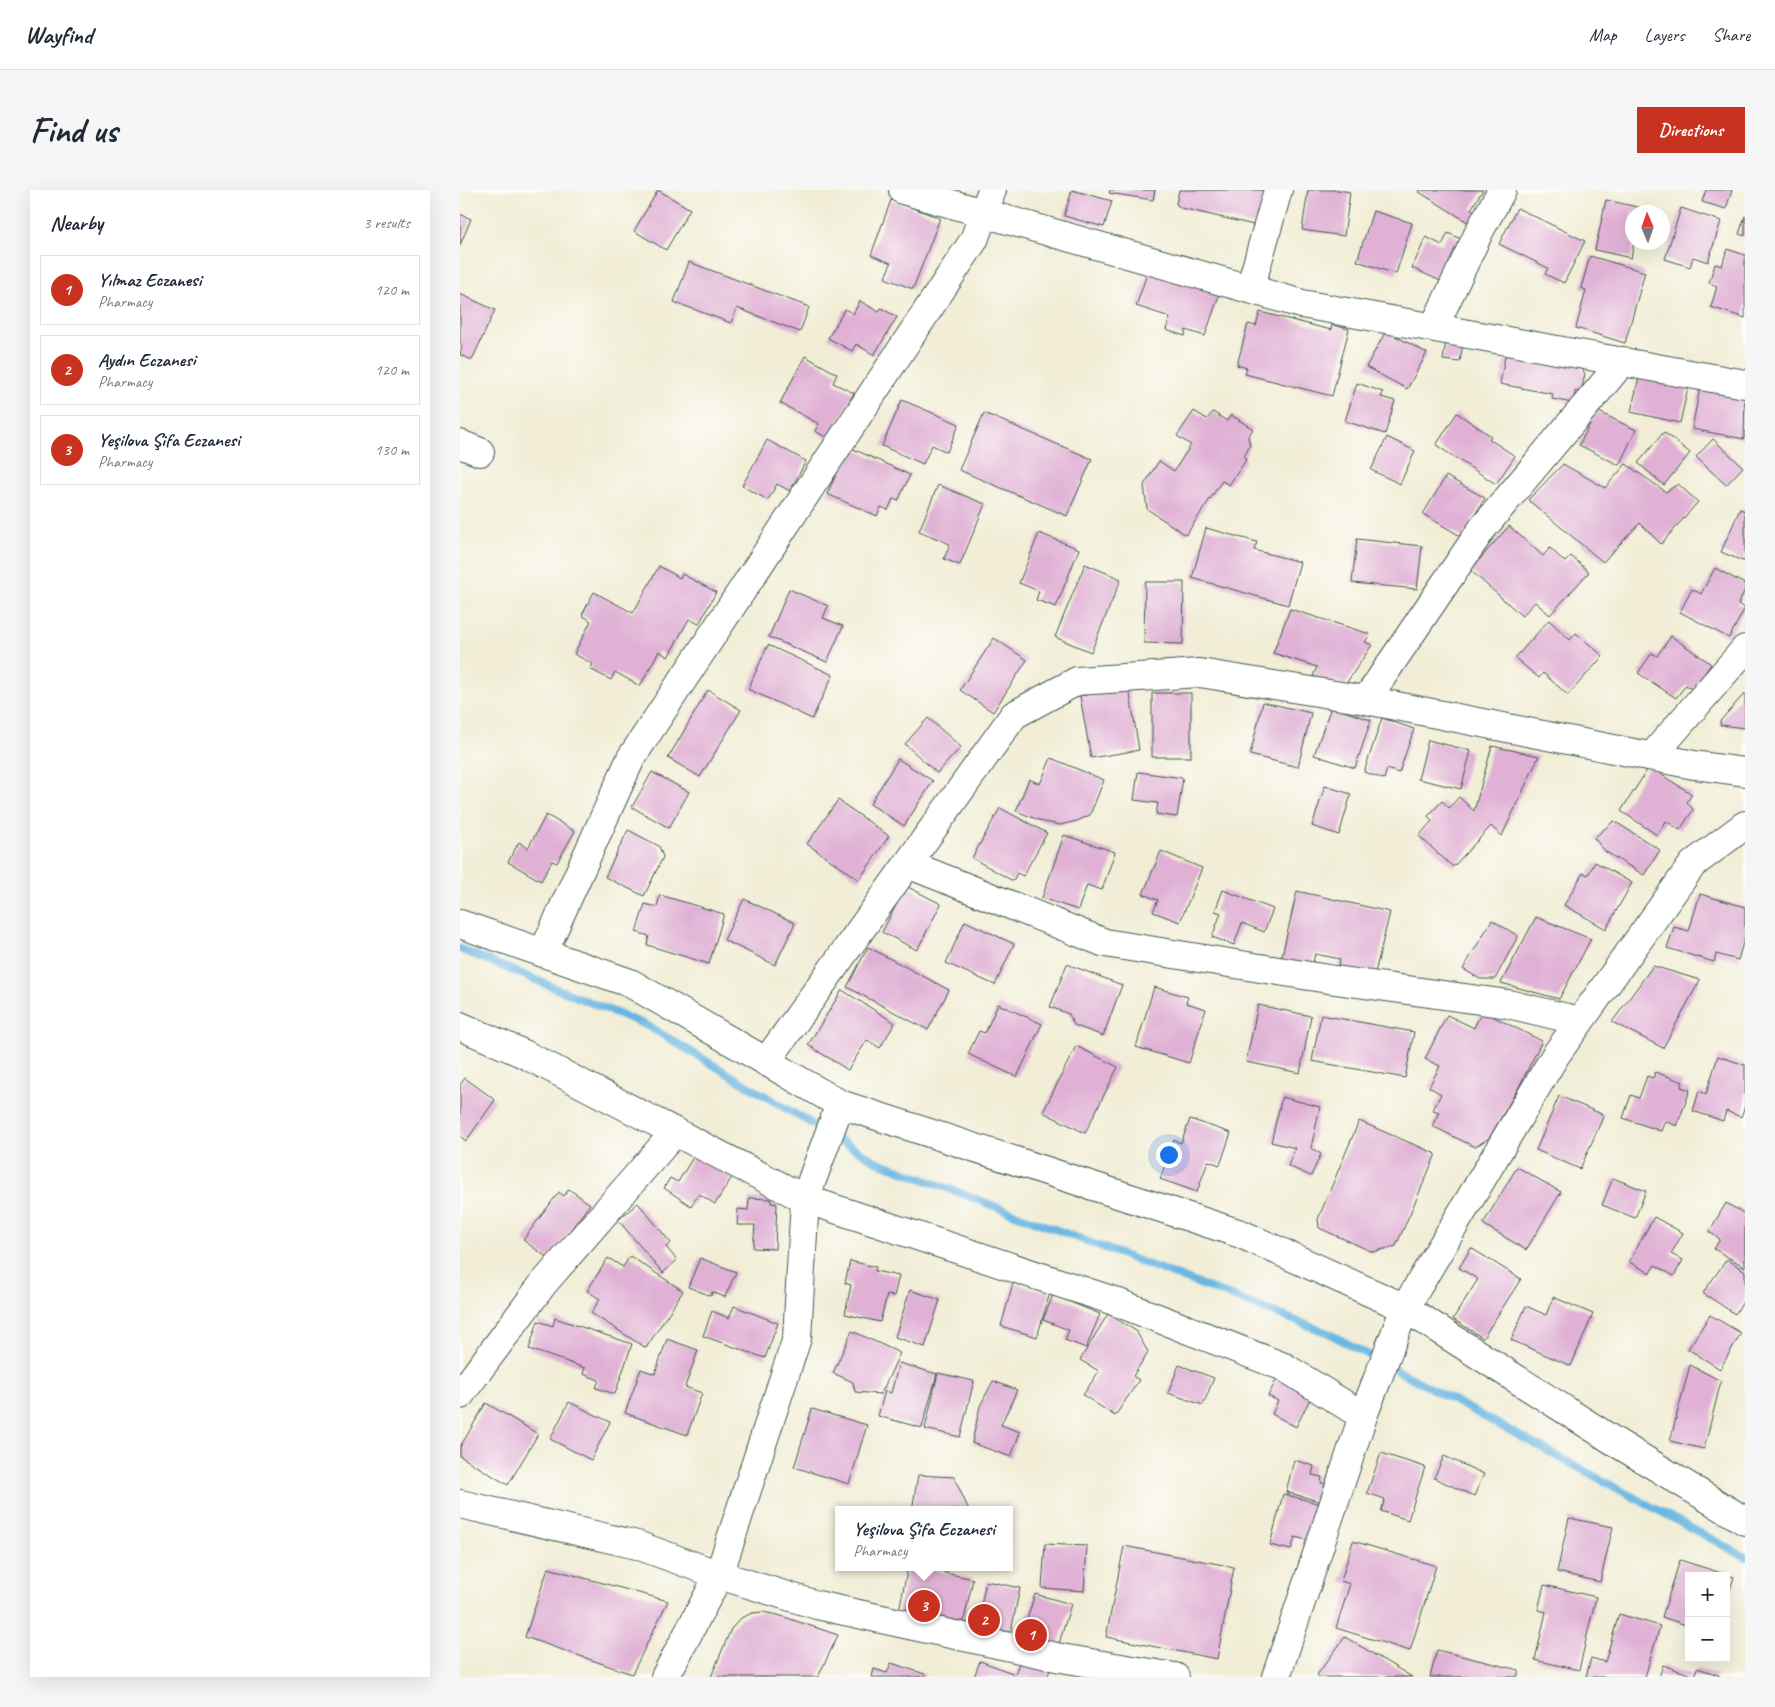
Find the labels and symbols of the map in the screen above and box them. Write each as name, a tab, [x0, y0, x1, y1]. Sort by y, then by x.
north arrow	[1625, 205, 1670, 250]
your location	[1156, 1142, 1182, 1168]
pin: 3	[908, 1587, 940, 1625]
pin: 2	[968, 1601, 1000, 1639]
pin: 1	[1015, 1616, 1047, 1654]

